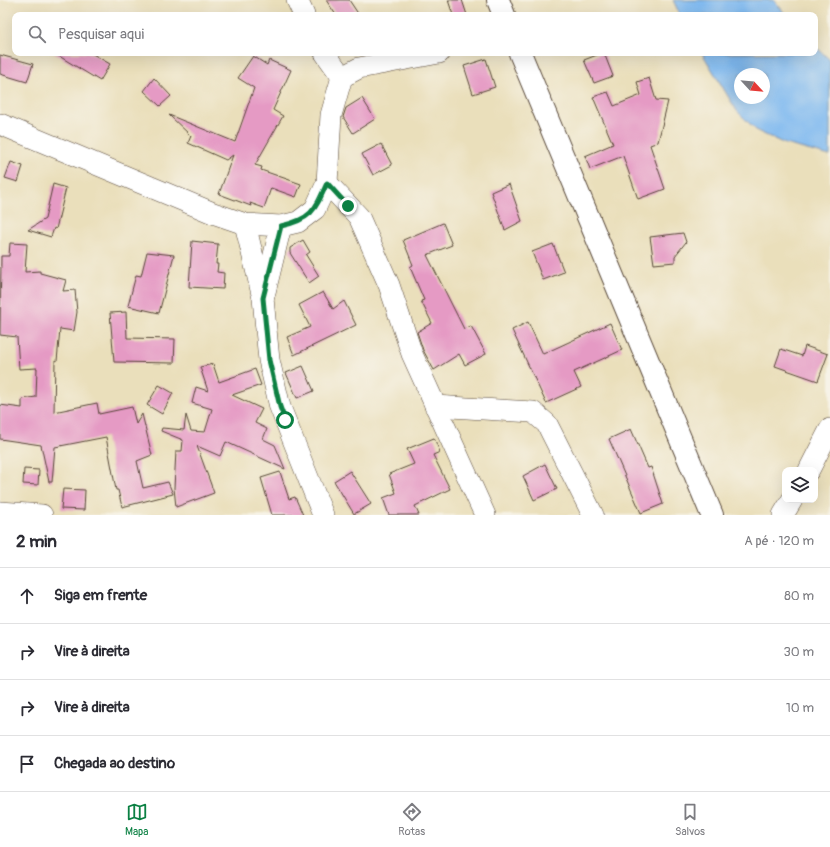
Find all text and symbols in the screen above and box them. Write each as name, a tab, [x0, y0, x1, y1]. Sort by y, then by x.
search box	[12, 12, 818, 56]
icon: search	[26, 23, 48, 45]
text: Pesquisar aqui	[58, 25, 144, 44]
north arrow	[734, 68, 770, 104]
route end	[339, 197, 357, 215]
route start	[276, 411, 294, 429]
map controls	[782, 467, 818, 503]
button: layers	[782, 467, 818, 503]
text: 2 min	[16, 531, 57, 552]
text: A pé · 120 m	[744, 533, 814, 549]
icon: ahead	[16, 585, 38, 607]
text: Siga em frente	[54, 586, 147, 605]
text: 80 m	[784, 588, 814, 604]
icon: right	[16, 641, 38, 663]
text: Vire à direita	[54, 642, 130, 661]
text: 30 m	[784, 644, 814, 660]
icon: right	[16, 697, 38, 719]
text: Vire à direita	[54, 698, 130, 717]
text: 10 m	[786, 700, 814, 716]
icon: arrive	[16, 753, 38, 775]
text: Chegada ao destino	[54, 754, 175, 773]
tab: Mapa	[125, 801, 148, 838]
tab: Rotas	[398, 801, 425, 838]
tab: Salvos	[675, 801, 705, 838]

